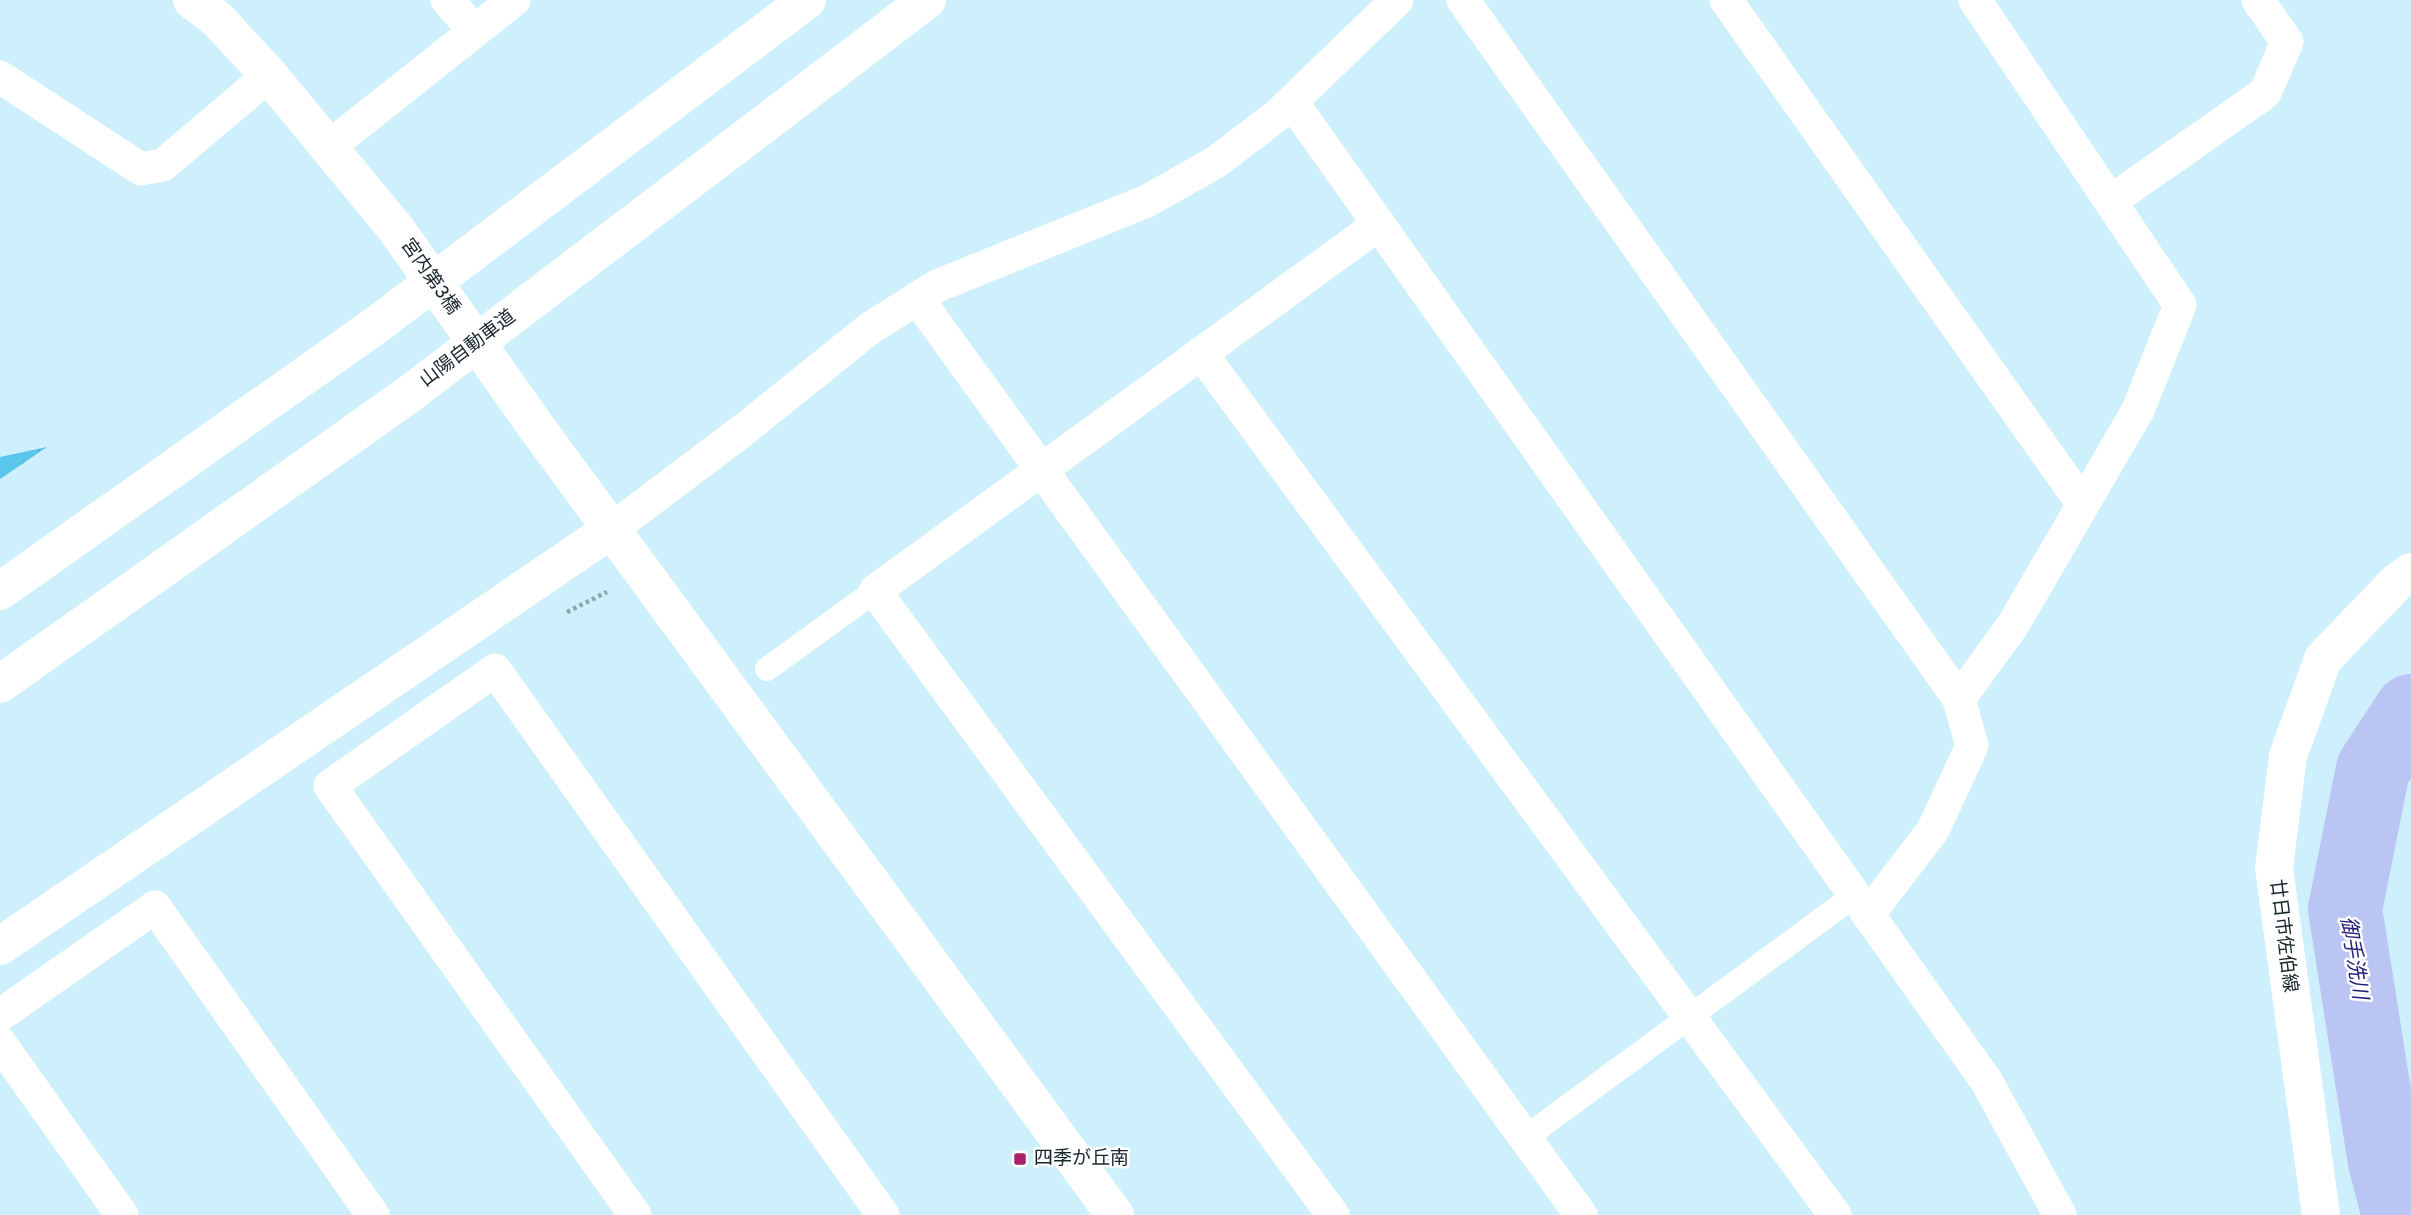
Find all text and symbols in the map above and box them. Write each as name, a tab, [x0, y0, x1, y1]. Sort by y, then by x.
street label: 宮内第3橋	[395, 234, 465, 320]
street label: 山陽自動車道	[415, 305, 521, 393]
street label: 廿日市佐伯線	[2264, 878, 2302, 994]
water label: 御手洗川	[2333, 914, 2373, 1004]
place label: 四季が丘南	[1034, 1147, 1129, 1171]
marker: 四季が丘南	[1012, 1151, 1028, 1167]

